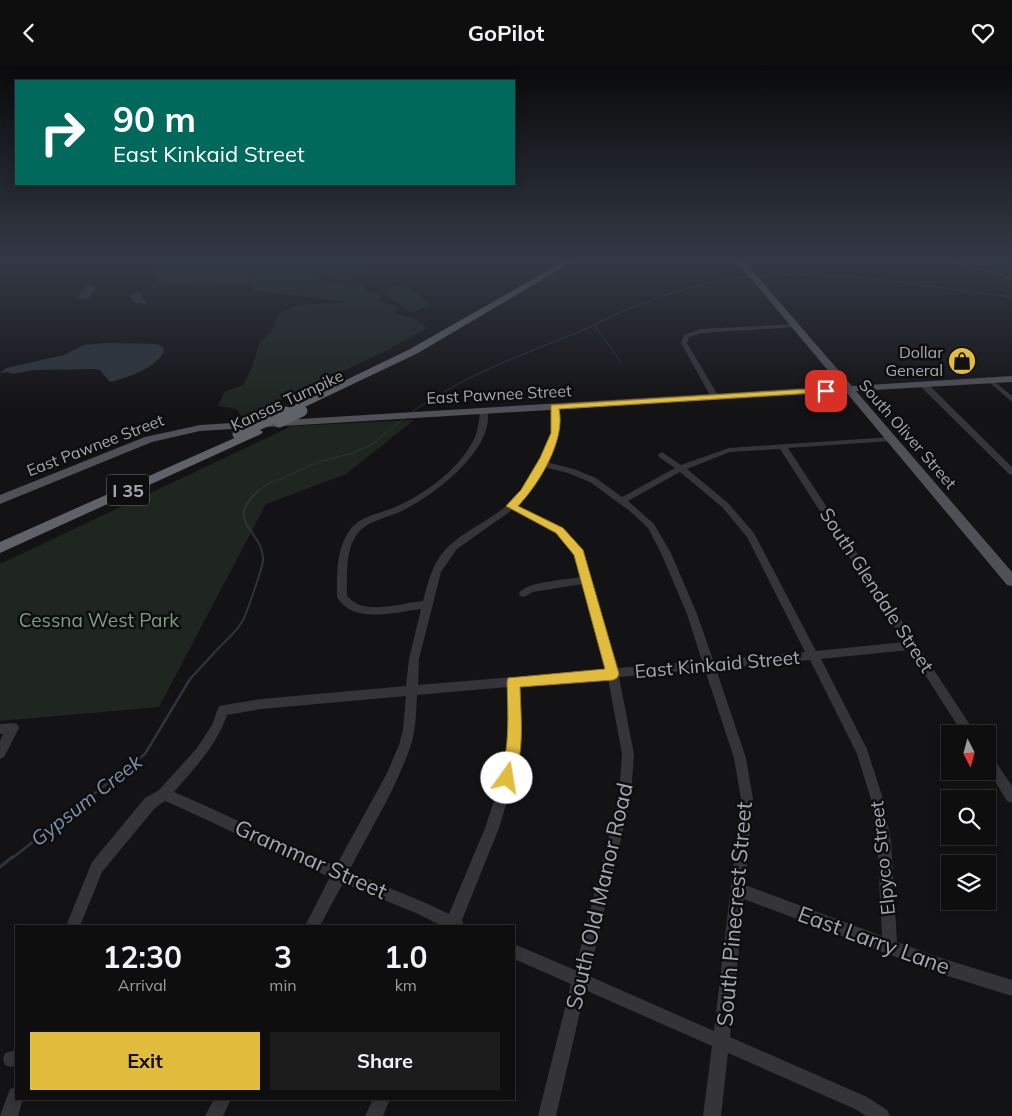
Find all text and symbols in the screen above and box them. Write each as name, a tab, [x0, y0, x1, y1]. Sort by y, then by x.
icon: back	[15, 19, 43, 47]
text: GoPilot	[468, 19, 544, 47]
icon: heart	[969, 19, 997, 47]
text: 90 m	[113, 97, 196, 141]
icon: right	[30, 100, 95, 165]
text: East Kinkaid Street	[113, 140, 305, 168]
place label: Dollar General	[885, 342, 943, 380]
shop icon: Dollar General	[947, 346, 977, 376]
street label: Kansas Turnpike	[228, 365, 346, 435]
pin	[805, 370, 847, 412]
street label: South Oliver Street	[855, 375, 961, 493]
icon: arrive	[812, 377, 840, 405]
street label: East Pawnee Street	[426, 380, 572, 408]
street label: East Pawnee Street	[24, 410, 167, 480]
road number: I 35	[107, 475, 149, 505]
street label: South Glendale Street	[815, 503, 939, 677]
park label: Cessna West Park	[19, 608, 179, 632]
street label: East Kinkaid Street	[633, 645, 801, 683]
north arrow	[941, 725, 996, 780]
map controls	[941, 725, 996, 910]
water label: Gypsum Creek	[25, 748, 147, 851]
position arrow	[480, 751, 532, 803]
street label: South Old Manor Road	[559, 780, 639, 1012]
button: search	[941, 790, 996, 845]
street label: Elpyco Street	[864, 799, 900, 916]
street label: South Pinecrest Street	[710, 800, 758, 1028]
street label: Grammar Street	[231, 813, 392, 905]
button: layers	[941, 855, 996, 910]
street label: East Larry Lane	[794, 900, 954, 980]
text: 12:30	[102, 938, 182, 976]
text: 3	[274, 938, 292, 976]
text: 1.0	[384, 938, 428, 976]
text: Arrival	[118, 975, 167, 995]
text: min	[269, 975, 297, 995]
text: km	[395, 975, 417, 995]
button: Exit	[30, 1032, 260, 1090]
button: Share	[270, 1032, 500, 1090]

